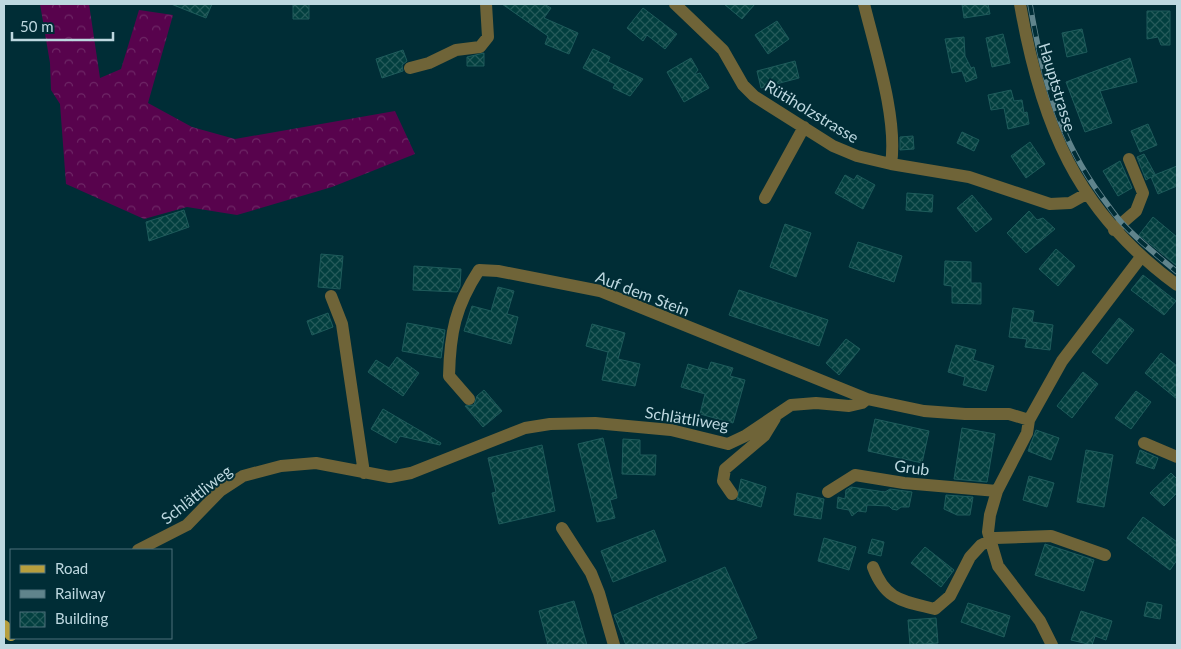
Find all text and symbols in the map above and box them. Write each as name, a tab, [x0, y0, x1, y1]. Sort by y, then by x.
scale bar	[12, 10, 114, 42]
text: 50 m	[20, 17, 54, 35]
street label: Hauptstrasse	[1035, 40, 1081, 134]
street label: Rütiholzstrasse	[762, 76, 862, 146]
street label: Auf dem Stein	[593, 266, 693, 320]
street label: Schlättliweg	[644, 402, 730, 434]
street label: Grub	[893, 455, 931, 479]
street label: Schlättliweg	[157, 460, 235, 528]
legend	[10, 549, 172, 639]
text: Road	[55, 559, 88, 577]
text: Railway	[55, 584, 106, 602]
text: Building	[55, 609, 108, 627]

